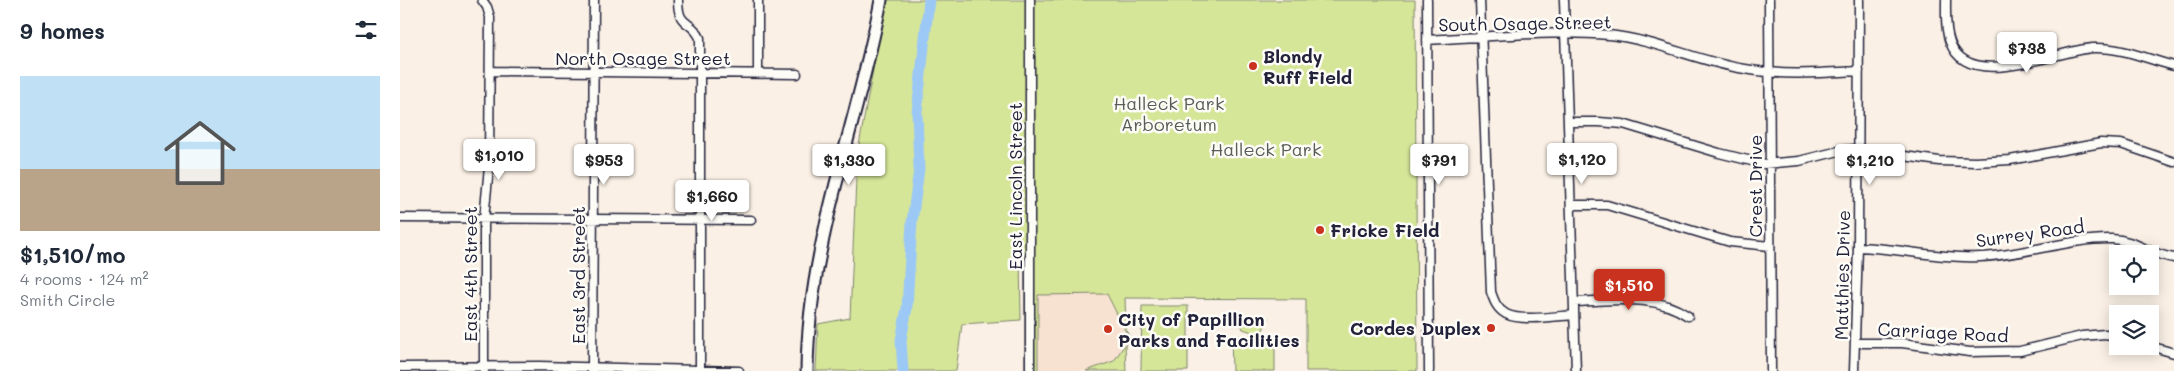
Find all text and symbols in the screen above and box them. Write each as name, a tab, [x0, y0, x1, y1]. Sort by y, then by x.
street label: South Osage Street	[1438, 9, 1612, 37]
icon: filters	[352, 16, 380, 44]
text: 9 homes	[20, 17, 105, 44]
pin: $738	[1997, 32, 2057, 74]
text: $738	[2008, 37, 2046, 58]
place label: Blondy Ruff Field	[1263, 44, 1352, 89]
street label: North Osage Street	[555, 46, 731, 70]
marker: Blondy Ruff Field	[1247, 60, 1259, 72]
park label: Halleck Park Arboretum	[1114, 91, 1224, 136]
street label: East Lincoln Street	[1003, 102, 1027, 270]
icon: home	[155, 108, 245, 198]
street label: Crest Drive	[1743, 134, 1767, 238]
park label: Halleck Park	[1211, 137, 1321, 161]
pin: $1,010	[458, 138, 540, 181]
pin: $1,120	[1541, 142, 1623, 185]
text: $1,010	[474, 144, 524, 165]
pin: $953	[574, 144, 634, 186]
pin: $1,330	[808, 144, 890, 186]
pin: $791	[1409, 144, 1469, 186]
pin: $1,210	[1829, 144, 1911, 186]
text: $1,120	[1558, 148, 1606, 169]
text: $953	[585, 149, 623, 170]
text: $1,330	[823, 149, 875, 170]
text: $791	[1421, 149, 1457, 170]
text: $1,210	[1846, 149, 1894, 170]
pin: $1,660	[671, 180, 753, 222]
text: $1,660	[686, 185, 738, 206]
street label: East 4th Street	[458, 206, 482, 342]
street label: East 3rd Street	[566, 206, 590, 344]
street label: Matthies Drive	[1829, 210, 1855, 340]
street label: Surrey Road	[1974, 214, 2086, 252]
place label: Fricke Field	[1330, 218, 1439, 242]
marker: Fricke Field	[1314, 224, 1326, 236]
text: $1,510/mo	[20, 241, 125, 268]
map controls	[2109, 245, 2159, 355]
button: locate	[2109, 245, 2159, 295]
text: 4 rooms · 124 m²	[20, 268, 149, 289]
pin: $1,510	[1588, 268, 1670, 311]
text: $1,510	[1605, 274, 1653, 295]
text: Smith Circle	[20, 289, 116, 310]
button: layers	[2109, 305, 2159, 355]
place label: City of Papillion Parks and Facilities	[1118, 307, 1300, 352]
place label: Cordes Duplex	[1350, 316, 1481, 340]
street label: Carriage Road	[1877, 317, 2009, 347]
marker: Cordes Duplex	[1485, 322, 1497, 334]
marker: City of Papillion Parks and Facilities	[1102, 323, 1114, 335]

